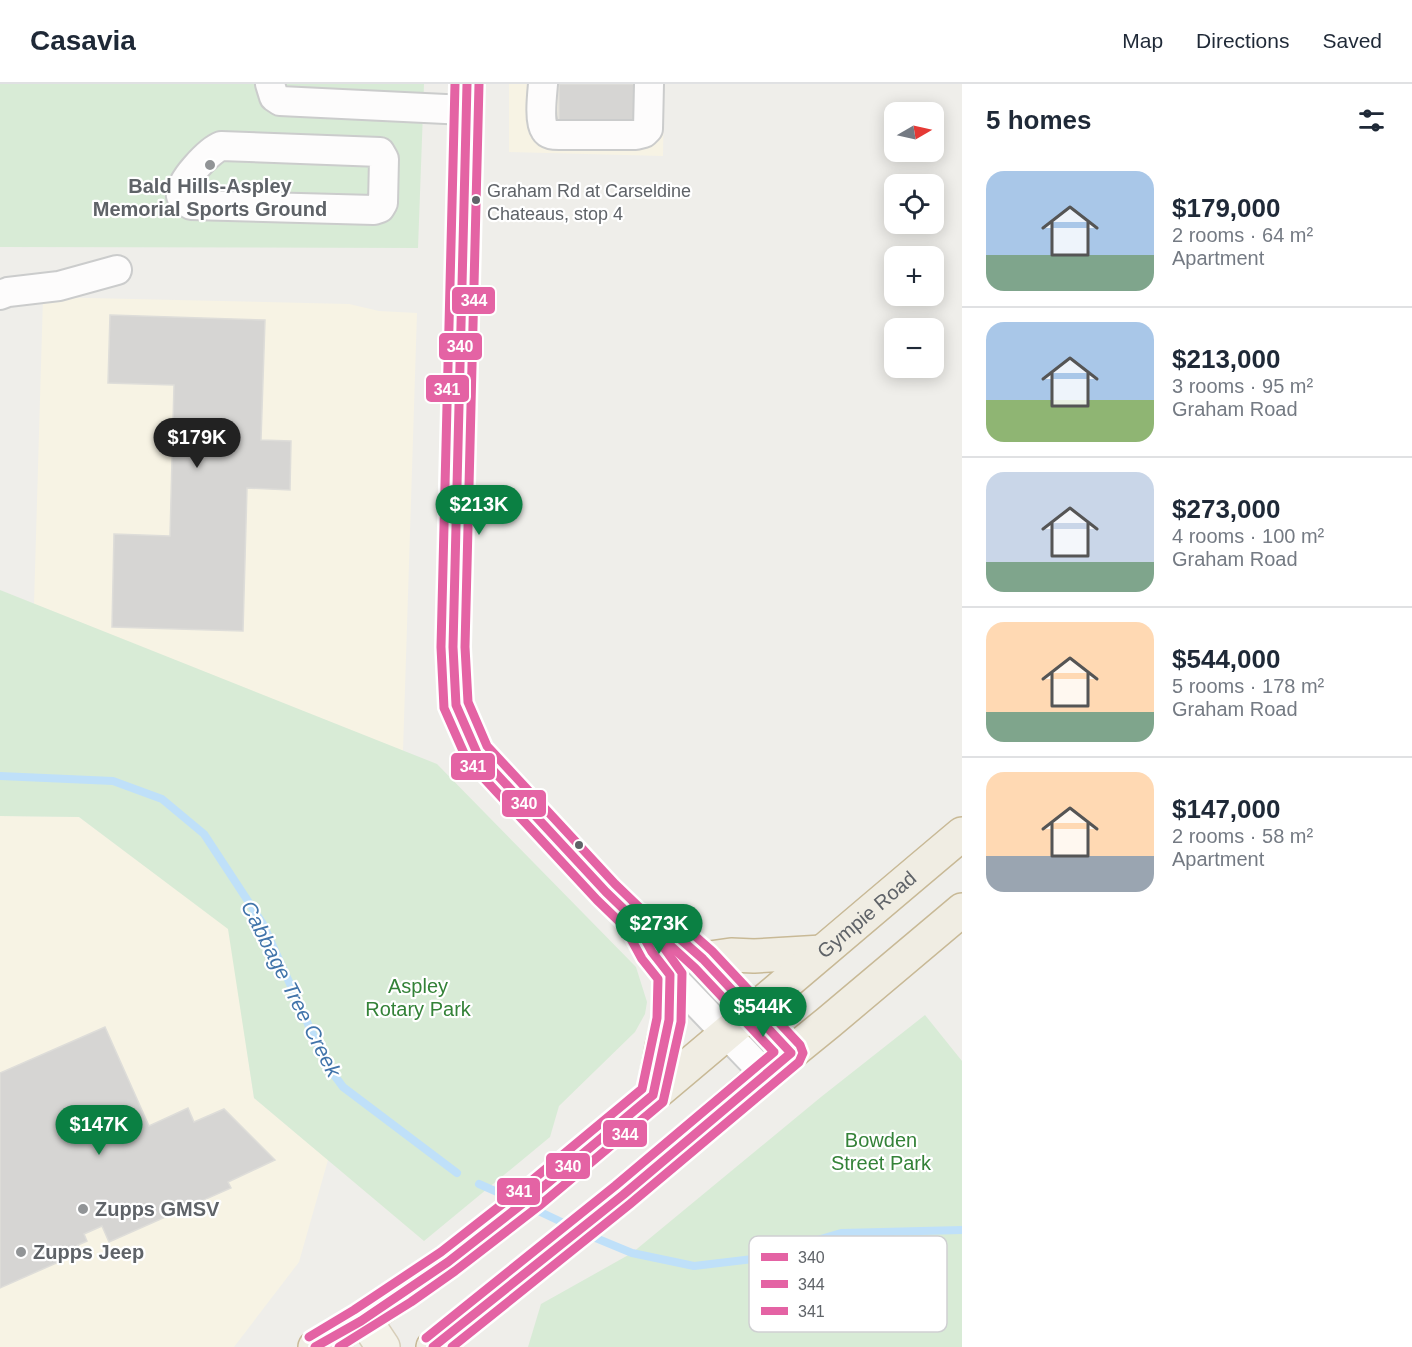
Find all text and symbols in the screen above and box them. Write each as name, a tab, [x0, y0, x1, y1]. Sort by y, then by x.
text: Casavia	[30, 25, 136, 56]
text: Map	[1122, 29, 1163, 52]
text: Directions	[1196, 29, 1289, 52]
text: Saved	[1322, 29, 1382, 52]
north arrow	[884, 102, 944, 162]
map controls	[884, 102, 944, 378]
icon: filters	[1355, 104, 1388, 137]
text: 5 homes	[986, 105, 1092, 135]
marker: Bald Hills-Aspley Memorial Sports Ground	[203, 158, 217, 172]
button: locate	[884, 174, 944, 234]
place label: Bald Hills-Aspley Memorial Sports Ground	[93, 175, 327, 220]
place label: Graham Rd at Carseldine Chateaus, stop 4	[487, 181, 691, 224]
text: $179,000	[1172, 193, 1280, 223]
marker: Graham Rd at Carseldine Chateaus, stop 4	[470, 194, 482, 206]
icon: home	[1034, 195, 1106, 267]
text: 2 rooms · 64 m²	[1172, 224, 1313, 246]
button: +	[884, 246, 944, 306]
text: Apartment	[1172, 247, 1264, 269]
line badge: 344	[451, 286, 496, 315]
text: 344	[461, 292, 487, 309]
button: −	[884, 318, 944, 378]
line badge: 340	[438, 332, 483, 361]
text: 340	[447, 338, 473, 355]
text: $213,000	[1172, 344, 1280, 374]
icon: home	[1034, 346, 1106, 418]
line badge: 341	[425, 374, 470, 403]
text: 3 rooms · 95 m²	[1172, 375, 1313, 397]
text: 341	[434, 381, 460, 398]
text: Graham Road	[1172, 398, 1298, 420]
pin: $179K	[155, 418, 239, 469]
text: $179K	[168, 426, 226, 448]
pin: $213K	[437, 485, 521, 536]
text: $213K	[450, 493, 508, 515]
text: $273,000	[1172, 494, 1280, 524]
icon: home	[1034, 496, 1106, 568]
text: 4 rooms · 100 m²	[1172, 525, 1324, 547]
text: Graham Road	[1172, 548, 1298, 570]
text: $544,000	[1172, 644, 1280, 674]
icon: home	[1034, 646, 1106, 718]
text: 5 rooms · 178 m²	[1172, 675, 1324, 697]
text: Graham Road	[1172, 698, 1298, 720]
line badge: 341	[450, 752, 496, 781]
text: 341	[460, 758, 486, 775]
line badge: 340	[501, 789, 547, 818]
text: $147,000	[1172, 794, 1280, 824]
text: 340	[511, 795, 537, 812]
icon: home	[1034, 796, 1106, 868]
text: 2 rooms · 58 m²	[1172, 825, 1313, 847]
unlabelled marker	[573, 839, 585, 851]
text: Apartment	[1172, 848, 1264, 870]
street label: Gympie Road	[813, 867, 920, 962]
water label: Cabbage Tree Creek	[237, 897, 347, 1082]
pin: $273K	[617, 904, 701, 955]
text: $273K	[630, 912, 688, 934]
park label: Aspley Rotary Park	[365, 975, 472, 1020]
pin: $544K	[721, 987, 805, 1038]
text: $544K	[734, 995, 792, 1017]
pin: $147K	[57, 1105, 141, 1156]
text: $147K	[70, 1113, 128, 1135]
line badge: 344	[602, 1119, 648, 1148]
text: 344	[612, 1126, 638, 1143]
park label: Bowden Street Park	[831, 1129, 932, 1174]
line badge: 340	[545, 1152, 591, 1180]
text: 340	[555, 1158, 581, 1175]
line badge: 341	[496, 1177, 541, 1206]
text: 341	[506, 1183, 532, 1200]
place label: Zupps GMSV	[95, 1198, 220, 1220]
marker: Zupps GMSV	[76, 1202, 90, 1216]
legend	[749, 1236, 947, 1332]
place label: Zupps Jeep	[33, 1241, 144, 1263]
marker: Zupps Jeep	[14, 1245, 28, 1259]
text: 340	[798, 1249, 825, 1266]
text: 344	[798, 1276, 825, 1293]
text: 341	[798, 1303, 825, 1320]

